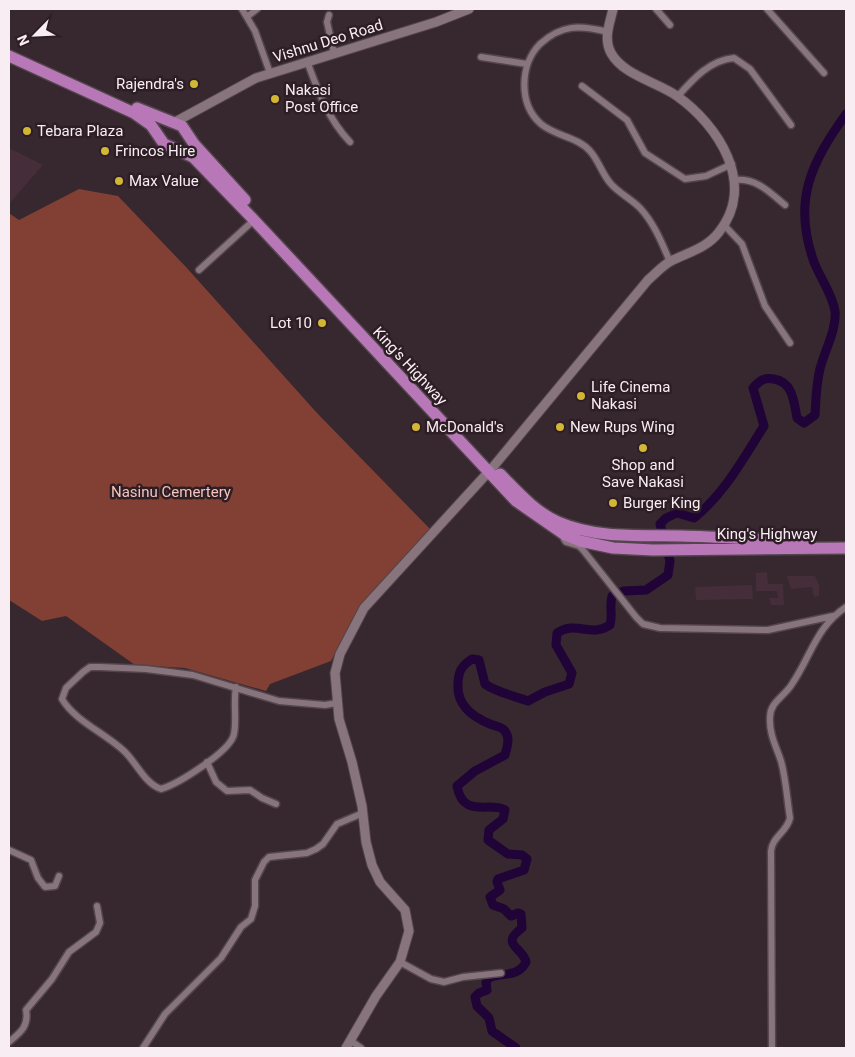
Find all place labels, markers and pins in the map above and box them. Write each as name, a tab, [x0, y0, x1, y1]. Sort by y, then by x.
place label: Rajendra's	[116, 75, 184, 93]
marker: Rajendra's	[188, 78, 200, 90]
place label: Nakasi Post Office	[285, 81, 358, 116]
marker: Nakasi Post Office	[269, 93, 281, 105]
place label: Tebara Plaza	[37, 122, 123, 140]
marker: Tebara Plaza	[21, 125, 33, 137]
place label: Frincos Hire	[115, 142, 195, 160]
marker: Frincos Hire	[99, 145, 111, 157]
place label: Max Value	[129, 172, 199, 190]
marker: Max Value	[113, 175, 125, 187]
place label: Lot 10	[270, 314, 312, 332]
marker: Lot 10	[316, 317, 328, 329]
place label: Life Cinema Nakasi	[591, 378, 670, 413]
marker: Life Cinema Nakasi	[575, 390, 587, 402]
place label: McDonald's	[426, 418, 504, 436]
place label: New Rups Wing	[570, 418, 675, 436]
marker: McDonald's	[410, 421, 422, 433]
marker: New Rups Wing	[554, 421, 566, 433]
marker: Shop and Save Nakasi	[637, 442, 649, 454]
place label: Shop and Save Nakasi	[602, 456, 684, 491]
place label: Burger King	[623, 494, 701, 512]
marker: Burger King	[607, 497, 619, 509]

